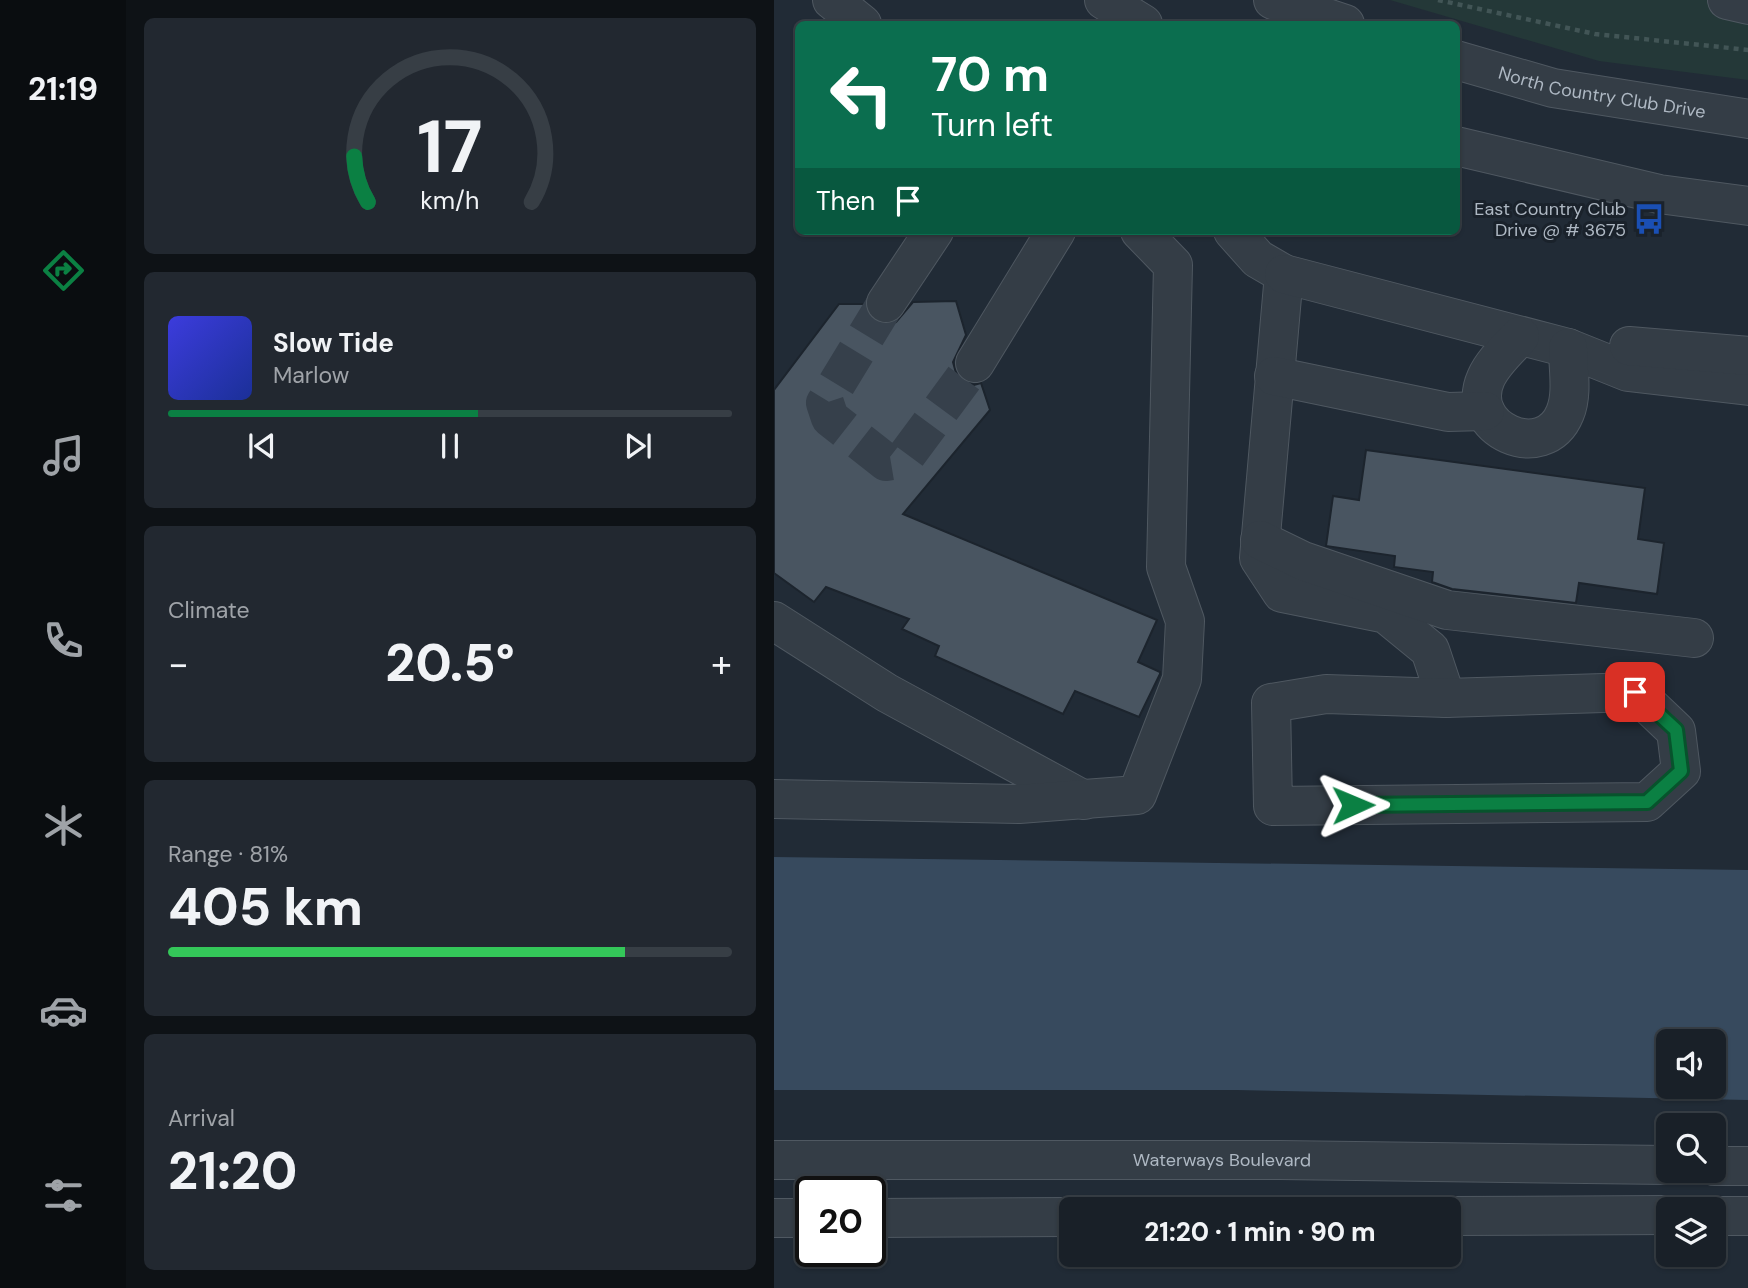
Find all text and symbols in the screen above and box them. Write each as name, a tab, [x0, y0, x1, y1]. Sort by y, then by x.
text: 70 m	[931, 42, 1049, 106]
icon: left	[816, 49, 907, 140]
street label: North Country Club Drive	[1496, 61, 1707, 124]
text: 21:19	[28, 68, 98, 110]
text: 17	[417, 100, 483, 195]
text: Turn left	[931, 104, 1053, 146]
icon: arrive	[889, 182, 927, 220]
text: km/h	[420, 184, 480, 217]
text: Then	[816, 184, 875, 218]
place label: East Country Club Drive @ # 3675	[1474, 197, 1626, 242]
bus stop icon: East Country Club Drive @ # 3675	[1632, 202, 1666, 236]
icon: directions	[39, 246, 88, 295]
text: Slow Tide	[273, 326, 394, 360]
text: Marlow	[273, 360, 349, 390]
icon: previous	[243, 427, 281, 465]
icon: pause	[431, 427, 469, 465]
icon: next	[619, 427, 657, 465]
icon: music	[39, 431, 88, 480]
text: Climate	[168, 595, 250, 625]
icon: phone	[39, 616, 88, 665]
text: 20.5°	[385, 629, 515, 697]
text: −	[168, 639, 189, 689]
text: +	[711, 639, 732, 689]
pin	[1605, 662, 1665, 722]
icon: arrive	[1616, 673, 1654, 711]
position arrow	[1316, 768, 1390, 842]
icon: climate	[39, 801, 88, 850]
text: Range · 81%	[168, 839, 288, 869]
text: 405 km	[168, 873, 363, 941]
icon: car	[39, 986, 88, 1035]
map controls	[1656, 1029, 1726, 1267]
button: sound	[1656, 1029, 1726, 1099]
text: Arrival	[168, 1103, 235, 1133]
button: search	[1656, 1113, 1726, 1183]
text: 21:20	[168, 1137, 297, 1205]
street label: Waterways Boulevard	[1133, 1148, 1311, 1172]
icon: filters	[39, 1171, 88, 1220]
speed limit sign: 20	[795, 1176, 886, 1267]
button: layers	[1656, 1197, 1726, 1267]
text: 21:20 · 1 min · 90 m	[1144, 1215, 1376, 1249]

